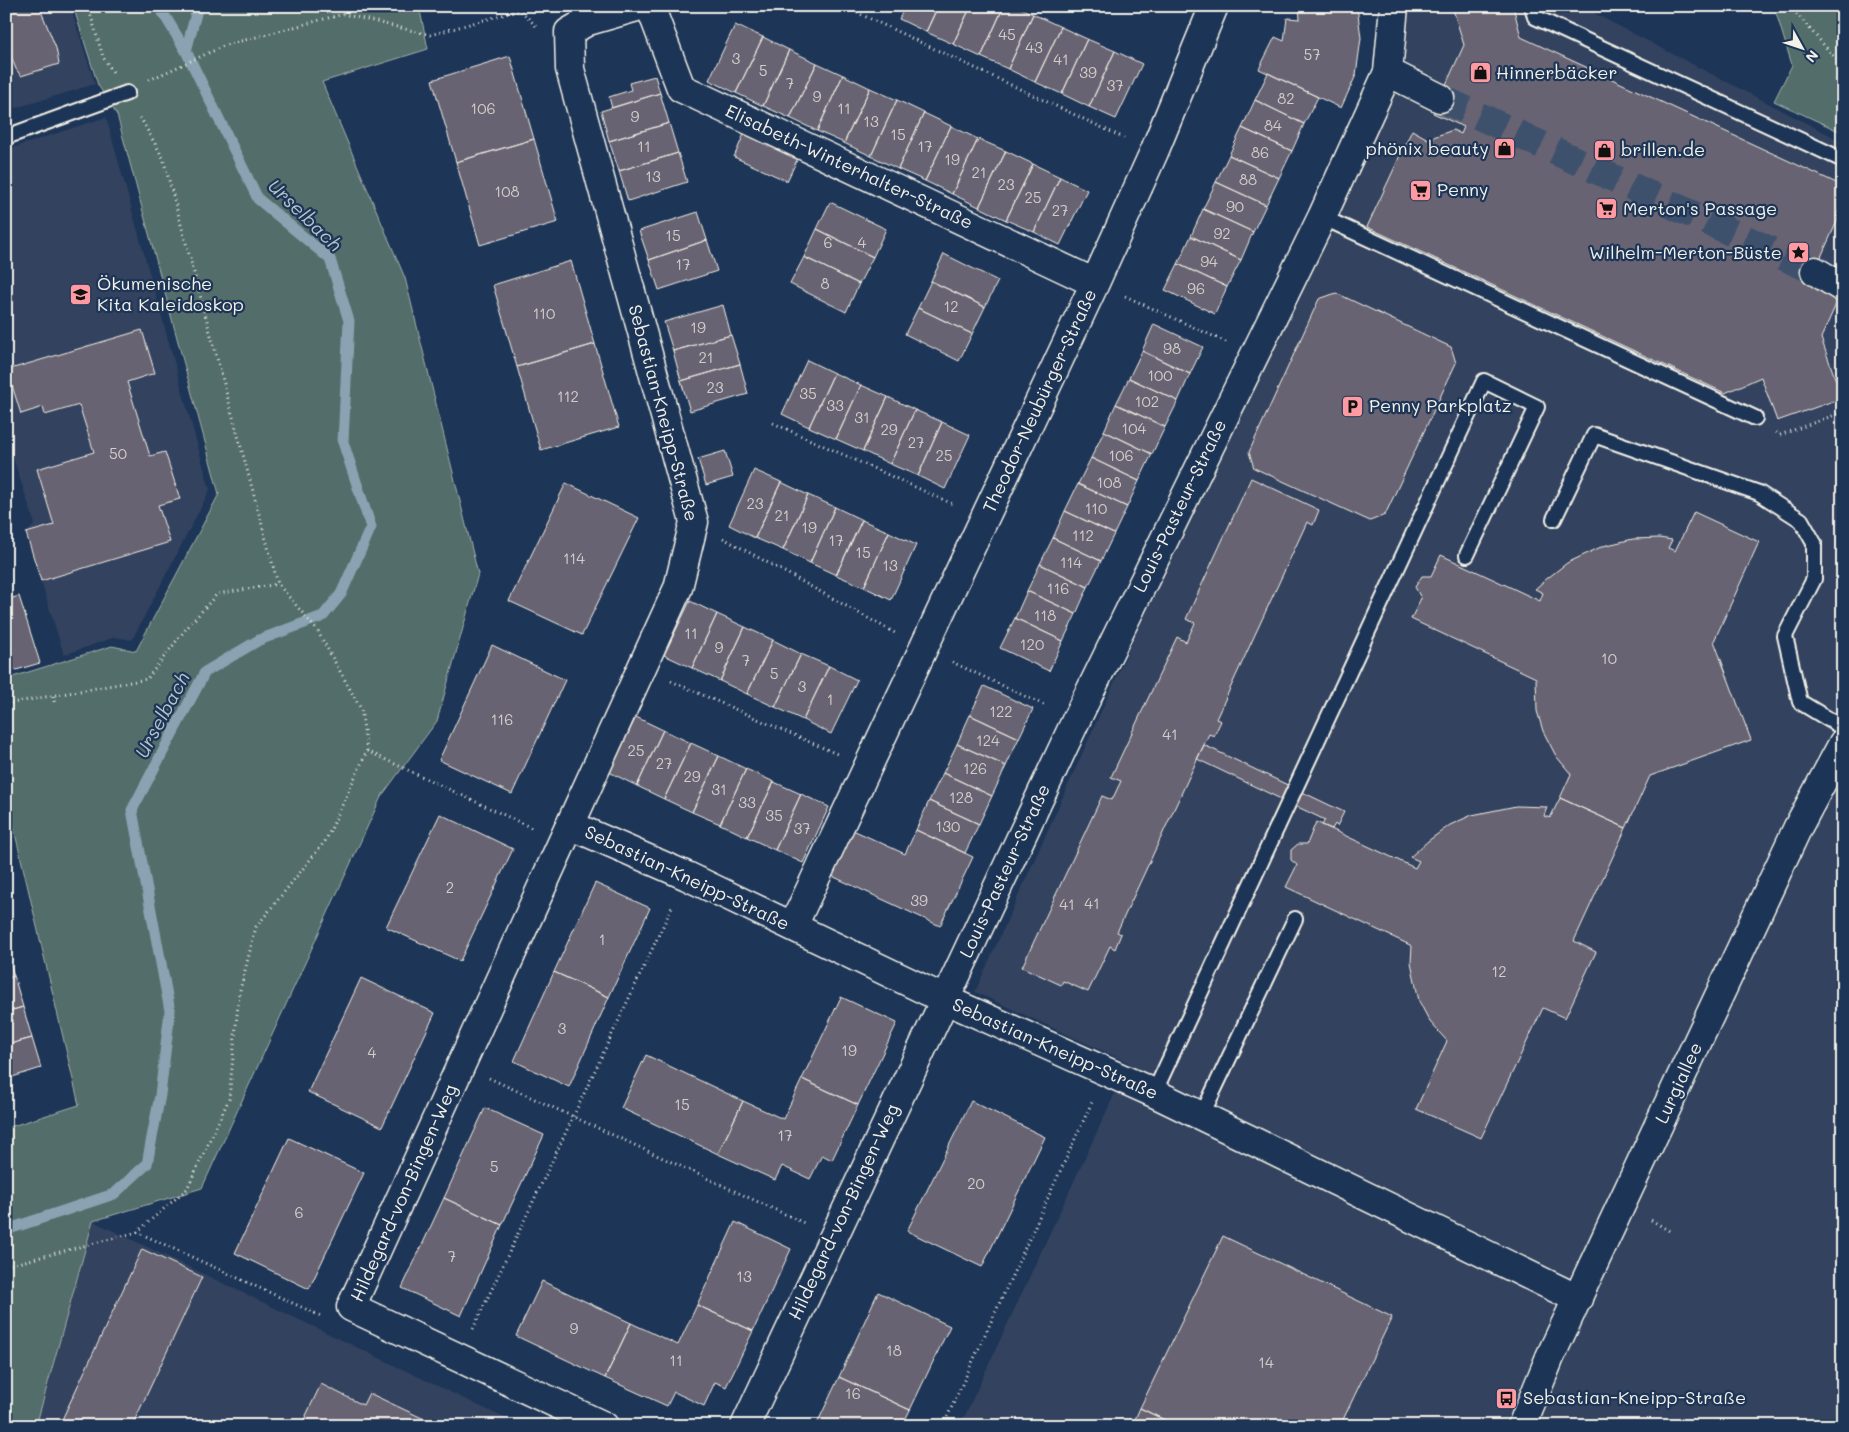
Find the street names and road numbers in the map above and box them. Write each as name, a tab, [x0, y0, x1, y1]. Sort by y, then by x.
street label: Elisabeth-Winterhalter-Straße	[722, 98, 977, 234]
street label: Theodor-Neubürger-Straße	[977, 285, 1102, 516]
street label: Sebastian-Kneipp-Straße	[623, 302, 704, 524]
street label: Louis-Pasteur-Straße	[1127, 415, 1231, 596]
street label: Louis-Pasteur-Straße	[953, 780, 1055, 961]
street label: Sebastian-Kneipp-Straße	[581, 819, 794, 935]
street label: Sebastian-Kneipp-Straße	[949, 992, 1162, 1104]
street label: Lurgiallee	[1649, 1038, 1707, 1127]
street label: Hildegard-von-Bingen-Weg	[344, 1080, 462, 1305]
street label: Hildegard-von-Bingen-Weg	[782, 1100, 904, 1324]

